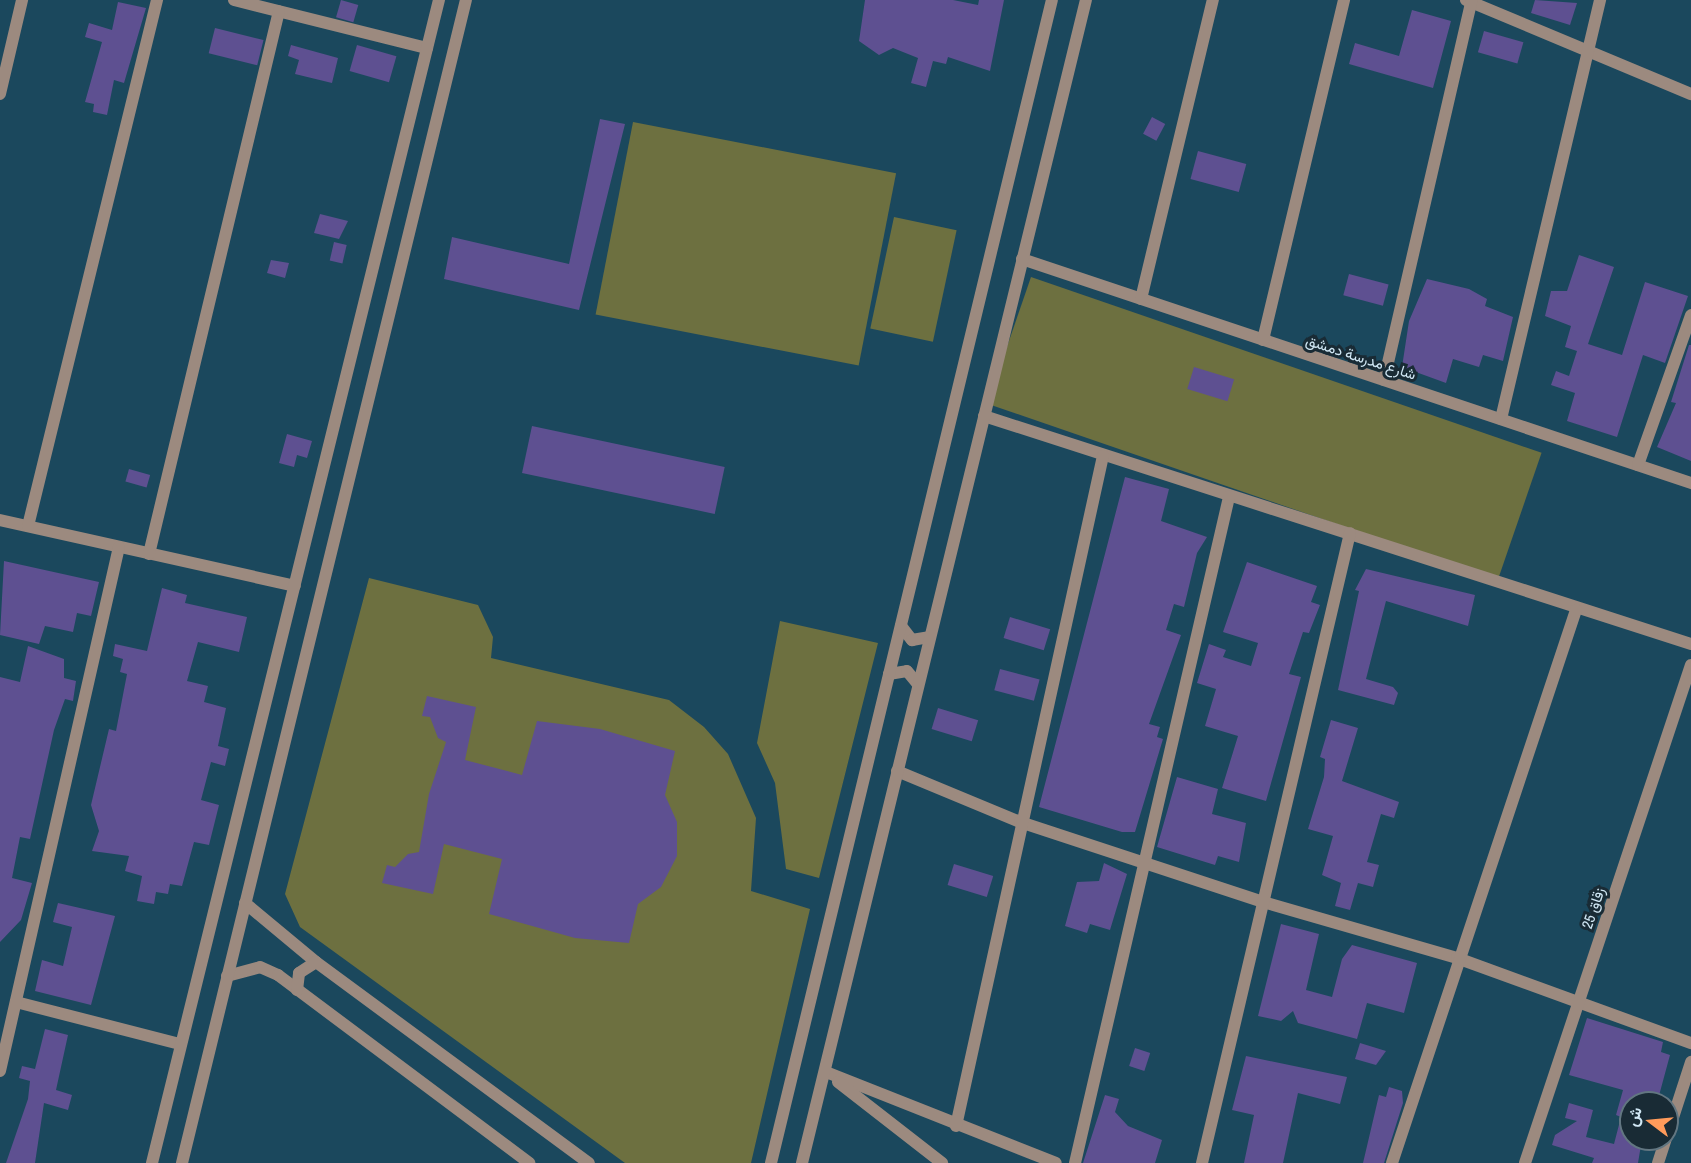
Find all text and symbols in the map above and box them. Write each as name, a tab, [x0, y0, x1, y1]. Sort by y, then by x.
street label: شارع مدرسة دمشق	[1304, 331, 1418, 383]
street label: زقاق 25	[1578, 885, 1608, 931]
north arrow	[1619, 1091, 1679, 1151]
text: ش	[1620, 1104, 1647, 1129]

